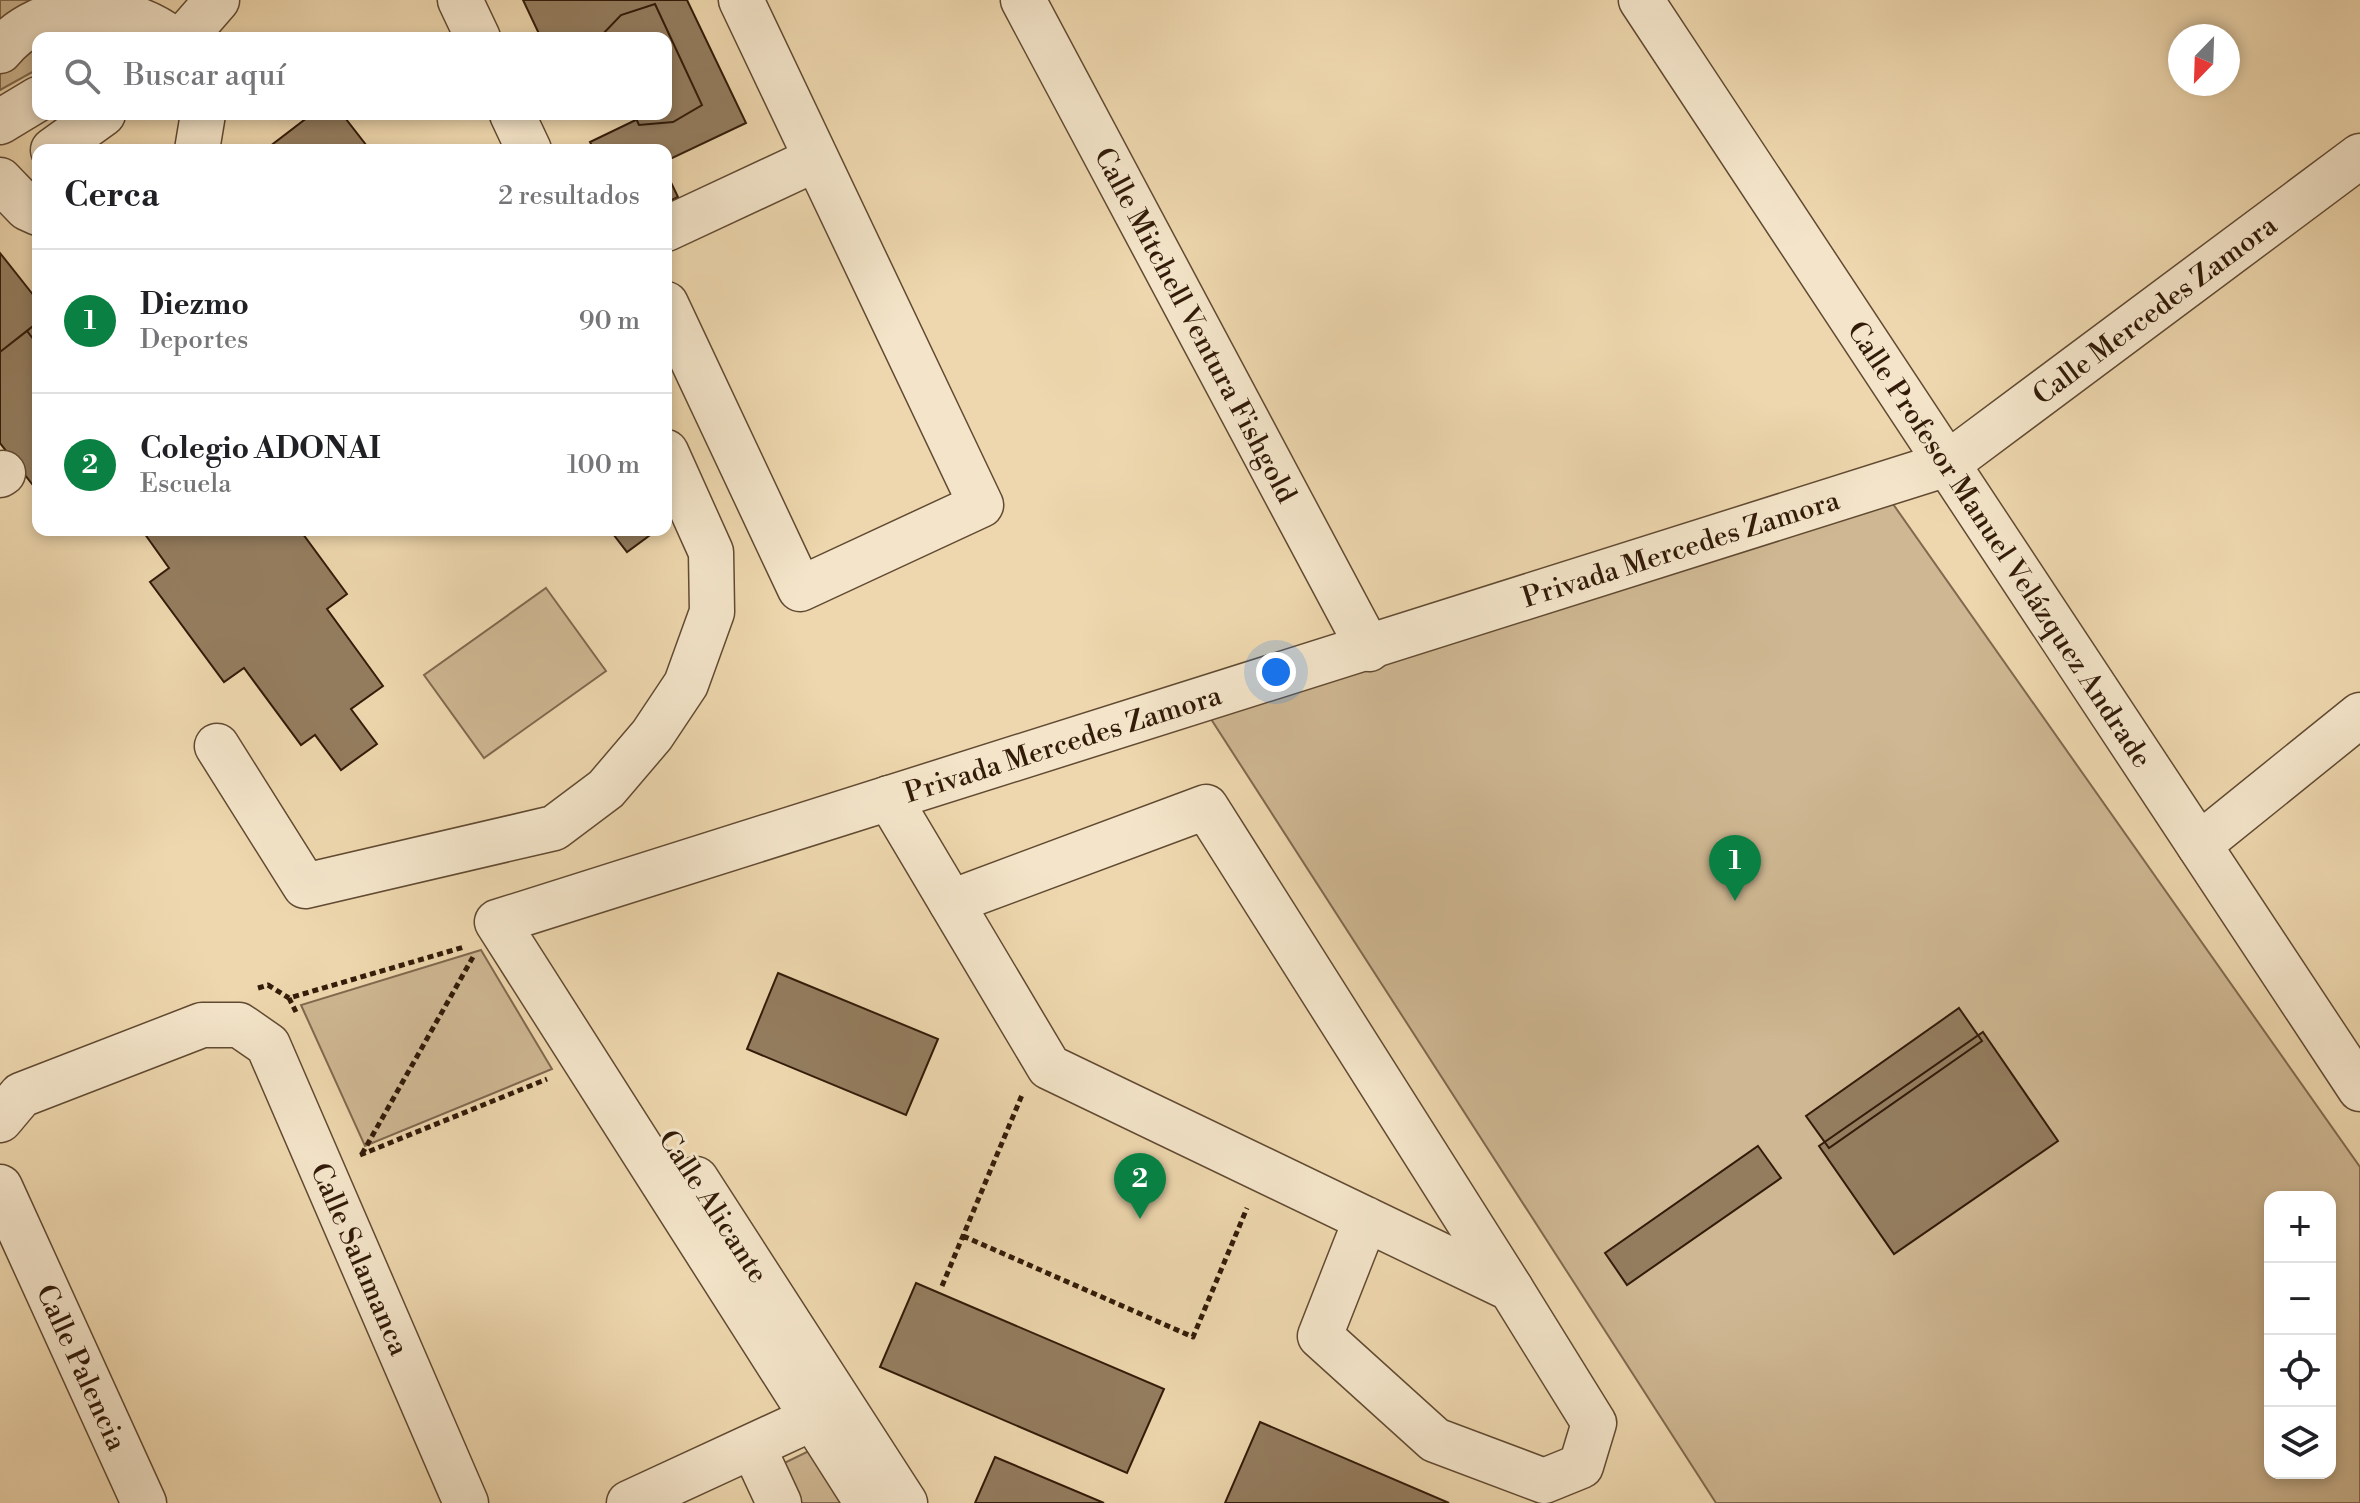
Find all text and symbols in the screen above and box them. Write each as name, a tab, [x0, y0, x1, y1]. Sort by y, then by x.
north arrow	[2168, 24, 2240, 96]
search box	[32, 32, 672, 120]
icon: search	[60, 54, 104, 98]
text: Buscar aquí	[124, 57, 286, 95]
street label: Calle Mitchell Ventura Fishgold	[1086, 142, 1304, 509]
text: Cerca	[64, 175, 159, 217]
text: 2 resultados	[498, 180, 640, 212]
street label: Calle Mercedes Zamora	[2026, 208, 2285, 413]
text: Diezmo	[140, 286, 249, 324]
text: 1	[84, 305, 96, 337]
text: 90 m	[579, 305, 640, 337]
street label: Calle Profesor Manuel Velázquez Andrade	[1839, 315, 2159, 775]
text: Deportes	[140, 324, 248, 356]
text: Colegio ADONAI	[140, 430, 381, 468]
text: 2	[82, 449, 98, 481]
text: 100 m	[567, 449, 640, 481]
text: Escuela	[140, 468, 231, 500]
street label: Privada Mercedes Zamora	[1518, 483, 1845, 616]
your location	[1256, 652, 1296, 692]
street label: Privada Mercedes Zamora	[900, 678, 1227, 811]
pin: 1	[1709, 835, 1761, 901]
street label: Calle Alicante	[650, 1124, 775, 1290]
pin: 2	[1114, 1153, 1166, 1219]
street label: Calle Salamanca	[302, 1158, 416, 1362]
map controls	[2264, 1191, 2336, 1479]
button: +	[2264, 1191, 2336, 1263]
button: −	[2264, 1263, 2336, 1335]
street label: Calle Palencia	[28, 1279, 134, 1457]
button: locate	[2264, 1335, 2336, 1407]
button: layers	[2264, 1407, 2336, 1479]

